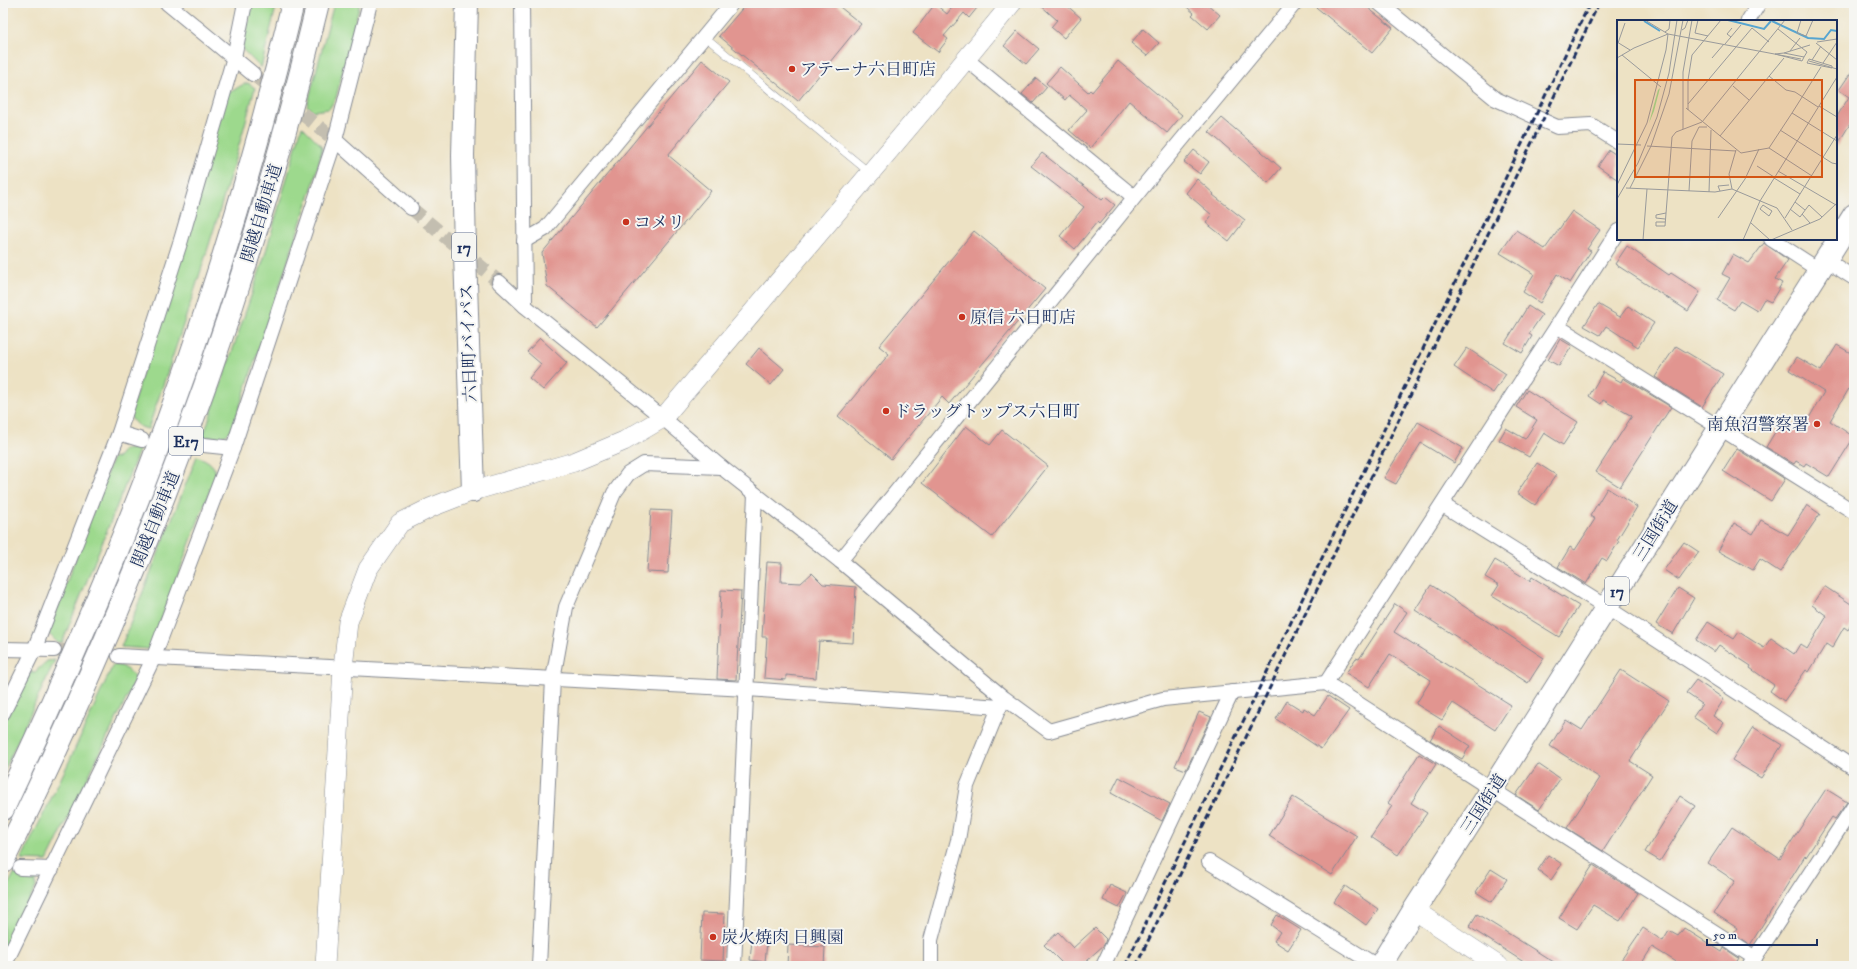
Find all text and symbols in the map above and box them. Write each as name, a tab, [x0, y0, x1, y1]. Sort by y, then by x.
inset map	[1617, 20, 1837, 240]
place label: アテーナ六日町店	[800, 59, 936, 81]
marker: アテーナ六日町店	[787, 64, 797, 74]
street label: 関越自動車道	[237, 161, 287, 265]
place label: コメリ	[634, 212, 685, 234]
marker: コメリ	[621, 217, 631, 227]
road number: 17	[452, 233, 476, 261]
street label: 六日町バイパス	[456, 283, 482, 403]
place label: 原信 六日町店	[970, 307, 1076, 329]
marker: 原信 六日町店	[957, 312, 967, 322]
place label: ドラッグトップス六日町	[894, 401, 1079, 423]
marker: ドラッグトップス六日町	[881, 406, 891, 416]
place label: 南魚沼警察署	[1707, 414, 1809, 436]
marker: 南魚沼警察署	[1812, 419, 1822, 429]
road number: E17	[169, 427, 203, 455]
street label: 関越自動車道	[127, 468, 185, 571]
street label: 三国街道	[1629, 496, 1683, 565]
road number: 17	[1605, 577, 1629, 605]
street label: 三国街道	[1456, 770, 1512, 839]
scale bar	[1707, 921, 1817, 947]
place label: 炭火焼肉 日興園	[721, 927, 844, 949]
text: 50 m	[1713, 928, 1737, 943]
marker: 炭火焼肉 日興園	[708, 932, 718, 942]

